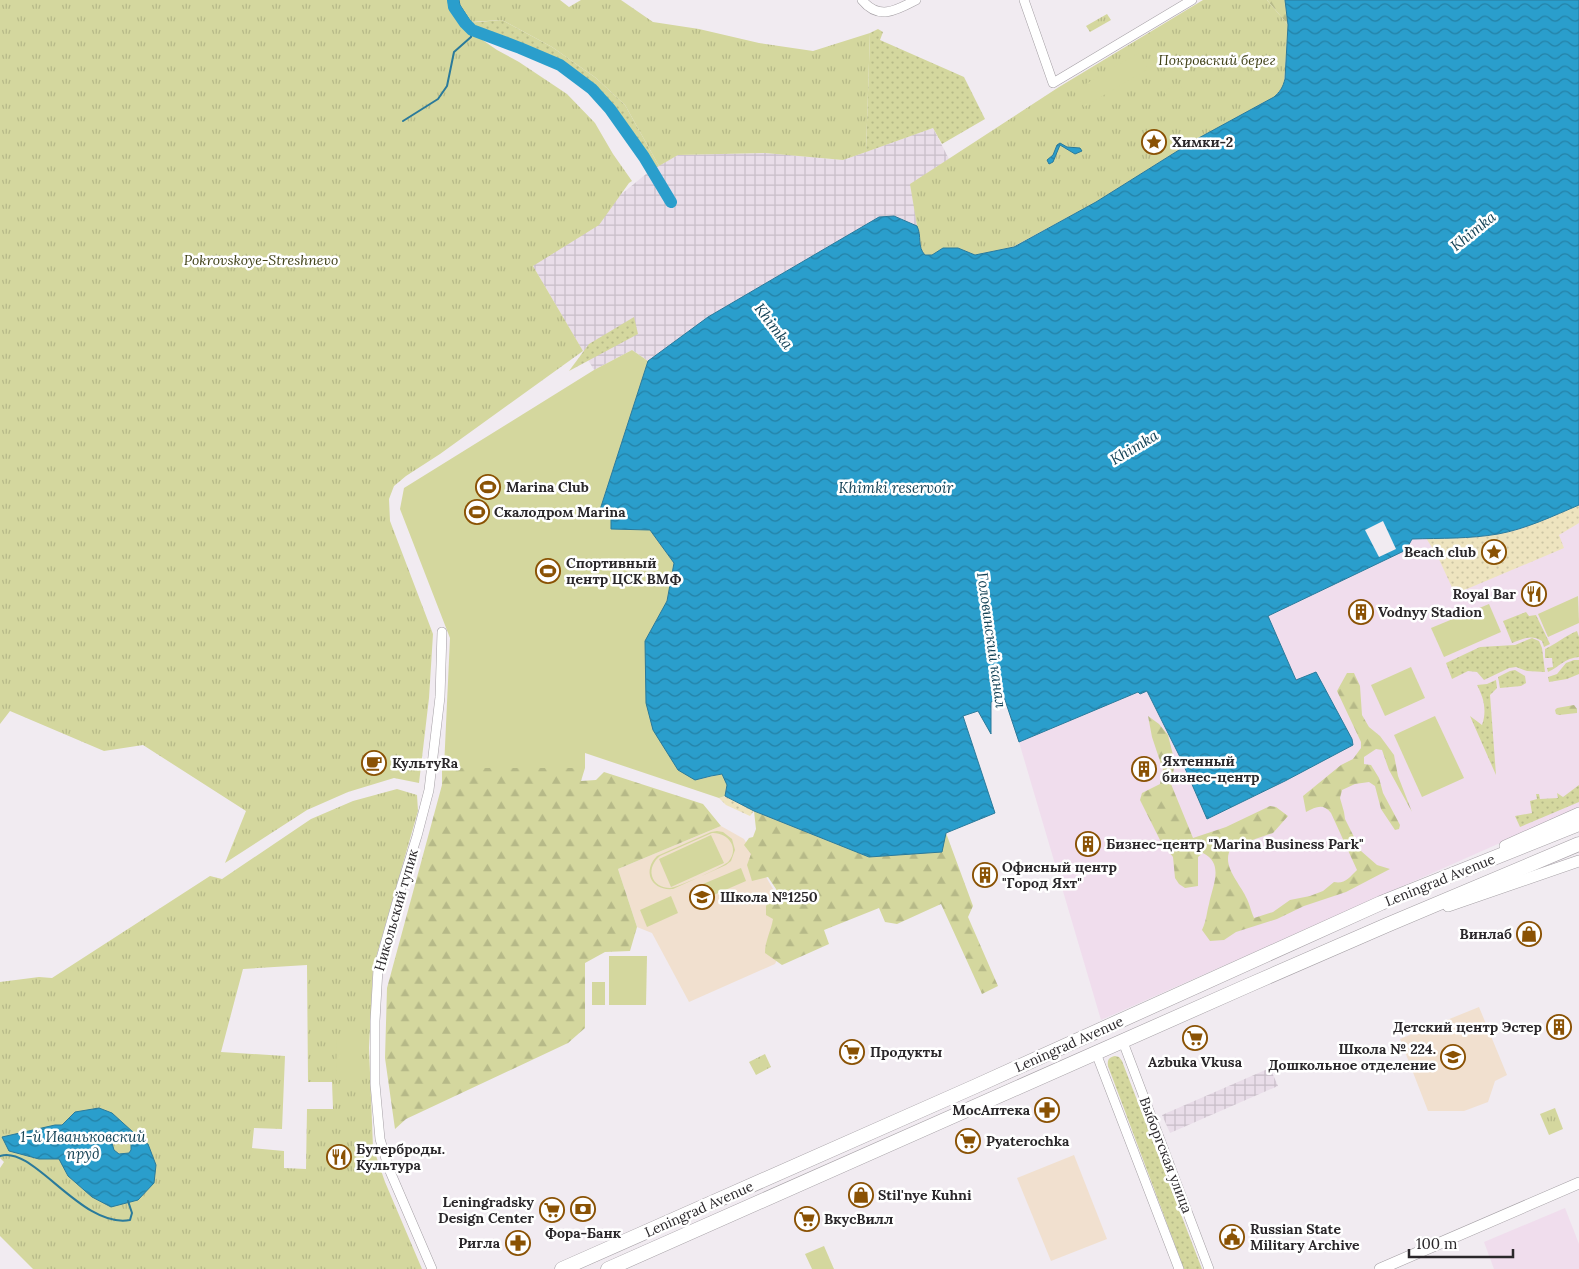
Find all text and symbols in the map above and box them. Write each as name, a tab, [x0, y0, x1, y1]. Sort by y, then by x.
park label: Покровский берег	[1158, 51, 1276, 69]
place icon: Химки-2	[1141, 129, 1167, 155]
place label: Химки-2	[1172, 133, 1233, 151]
water label: Khimka	[1447, 207, 1500, 255]
park label: Pokrovskoye-Streshnevo	[184, 251, 338, 269]
water label: Khimka	[751, 299, 798, 353]
water label: Khimka	[1107, 425, 1162, 469]
sports icon: Marina Club	[475, 474, 501, 500]
place label: Marina Club	[506, 478, 589, 496]
water label: Khimki reservoir	[839, 478, 954, 497]
sports icon: Скалодром Marina	[464, 499, 490, 525]
place label: Скалодром Marina	[494, 503, 626, 521]
place icon: Beach club	[1481, 539, 1507, 565]
place label: Beach club	[1404, 543, 1476, 561]
place label: Спортивный центр ЦСК ВМФ	[566, 554, 681, 588]
sports icon: Спортивный центр ЦСК ВМФ	[535, 558, 561, 584]
water label: Головинский канал	[973, 571, 1011, 709]
restaurant icon: Royal Bar	[1521, 581, 1547, 607]
place label: Royal Bar	[1452, 585, 1516, 603]
building icon: Vodnyy Stadion	[1348, 599, 1374, 625]
place label: Vodnyy Stadion	[1378, 603, 1482, 621]
cafe icon: КультуRа	[361, 750, 387, 776]
place label: Яхтенный бизнес-центр	[1162, 752, 1259, 786]
place label: КультуRа	[392, 754, 459, 772]
building icon: Яхтенный бизнес-центр	[1131, 756, 1157, 782]
building icon: Бизнес-центр "Marina Business Park"	[1075, 831, 1101, 857]
place label: Бизнес-центр "Marina Business Park"	[1106, 835, 1364, 853]
street label: Никольский тупик	[370, 846, 422, 973]
street label: Leningrad Avenue	[1382, 850, 1498, 910]
place label: Офисный центр "Город Яхт"	[1002, 858, 1117, 892]
building icon: Офисный центр "Город Яхт"	[972, 862, 998, 888]
school or university icon: Школа №1250	[689, 884, 715, 910]
place label: Школа №1250	[720, 888, 818, 906]
shop icon: Винлаб	[1516, 921, 1542, 947]
place label: Винлаб	[1460, 925, 1512, 943]
street label: Leningrad Avenue	[1012, 1012, 1127, 1076]
building icon: Детский центр Эстер	[1546, 1014, 1572, 1040]
place label: Детский центр Эстер	[1393, 1018, 1542, 1036]
supermarket icon: Azbuka Vkusa	[1182, 1025, 1208, 1051]
supermarket icon: Продукты	[839, 1039, 865, 1065]
place label: Школа № 224. Дошкольное отделение	[1268, 1040, 1436, 1074]
place label: Продукты	[870, 1043, 942, 1061]
school or university icon: Школа № 224. Дошкольное отделение	[1440, 1044, 1466, 1070]
place label: Azbuka Vkusa	[1148, 1053, 1243, 1071]
street label: Выборгская улица	[1136, 1094, 1196, 1216]
pharmacy icon: МосАптека	[1034, 1097, 1060, 1123]
place label: МосАптека	[952, 1101, 1031, 1119]
water label: 1-й Иваньковский пруд	[20, 1127, 146, 1163]
supermarket icon: Pyaterochka	[955, 1128, 981, 1154]
place label: Pyaterochka	[986, 1132, 1070, 1150]
place label: Бутерброды. Культура	[356, 1140, 445, 1174]
restaurant icon: Бутерброды. Культура	[326, 1144, 352, 1170]
street label: Leningrad Avenue	[642, 1177, 757, 1241]
shop icon: Stil'nye Kuhni	[848, 1182, 874, 1208]
place label: Stil'nye Kuhni	[878, 1186, 972, 1204]
place label: Leningradsky Design Center	[438, 1193, 534, 1227]
bank icon: Фора-Банк	[570, 1196, 596, 1222]
supermarket icon: Leningradsky Design Center	[539, 1197, 565, 1223]
supermarket icon: ВкусВилл	[794, 1206, 820, 1232]
place label: ВкусВилл	[824, 1210, 893, 1228]
place label: Russian State Military Archive	[1250, 1220, 1360, 1254]
place label: Фора-Банк	[545, 1224, 622, 1242]
public building icon: Russian State Military Archive	[1219, 1224, 1245, 1250]
scale bar	[1409, 1226, 1513, 1258]
pharmacy icon: Ригла	[505, 1230, 531, 1256]
place label: Ригла	[458, 1234, 501, 1252]
text: 100 m	[1416, 1234, 1457, 1253]

